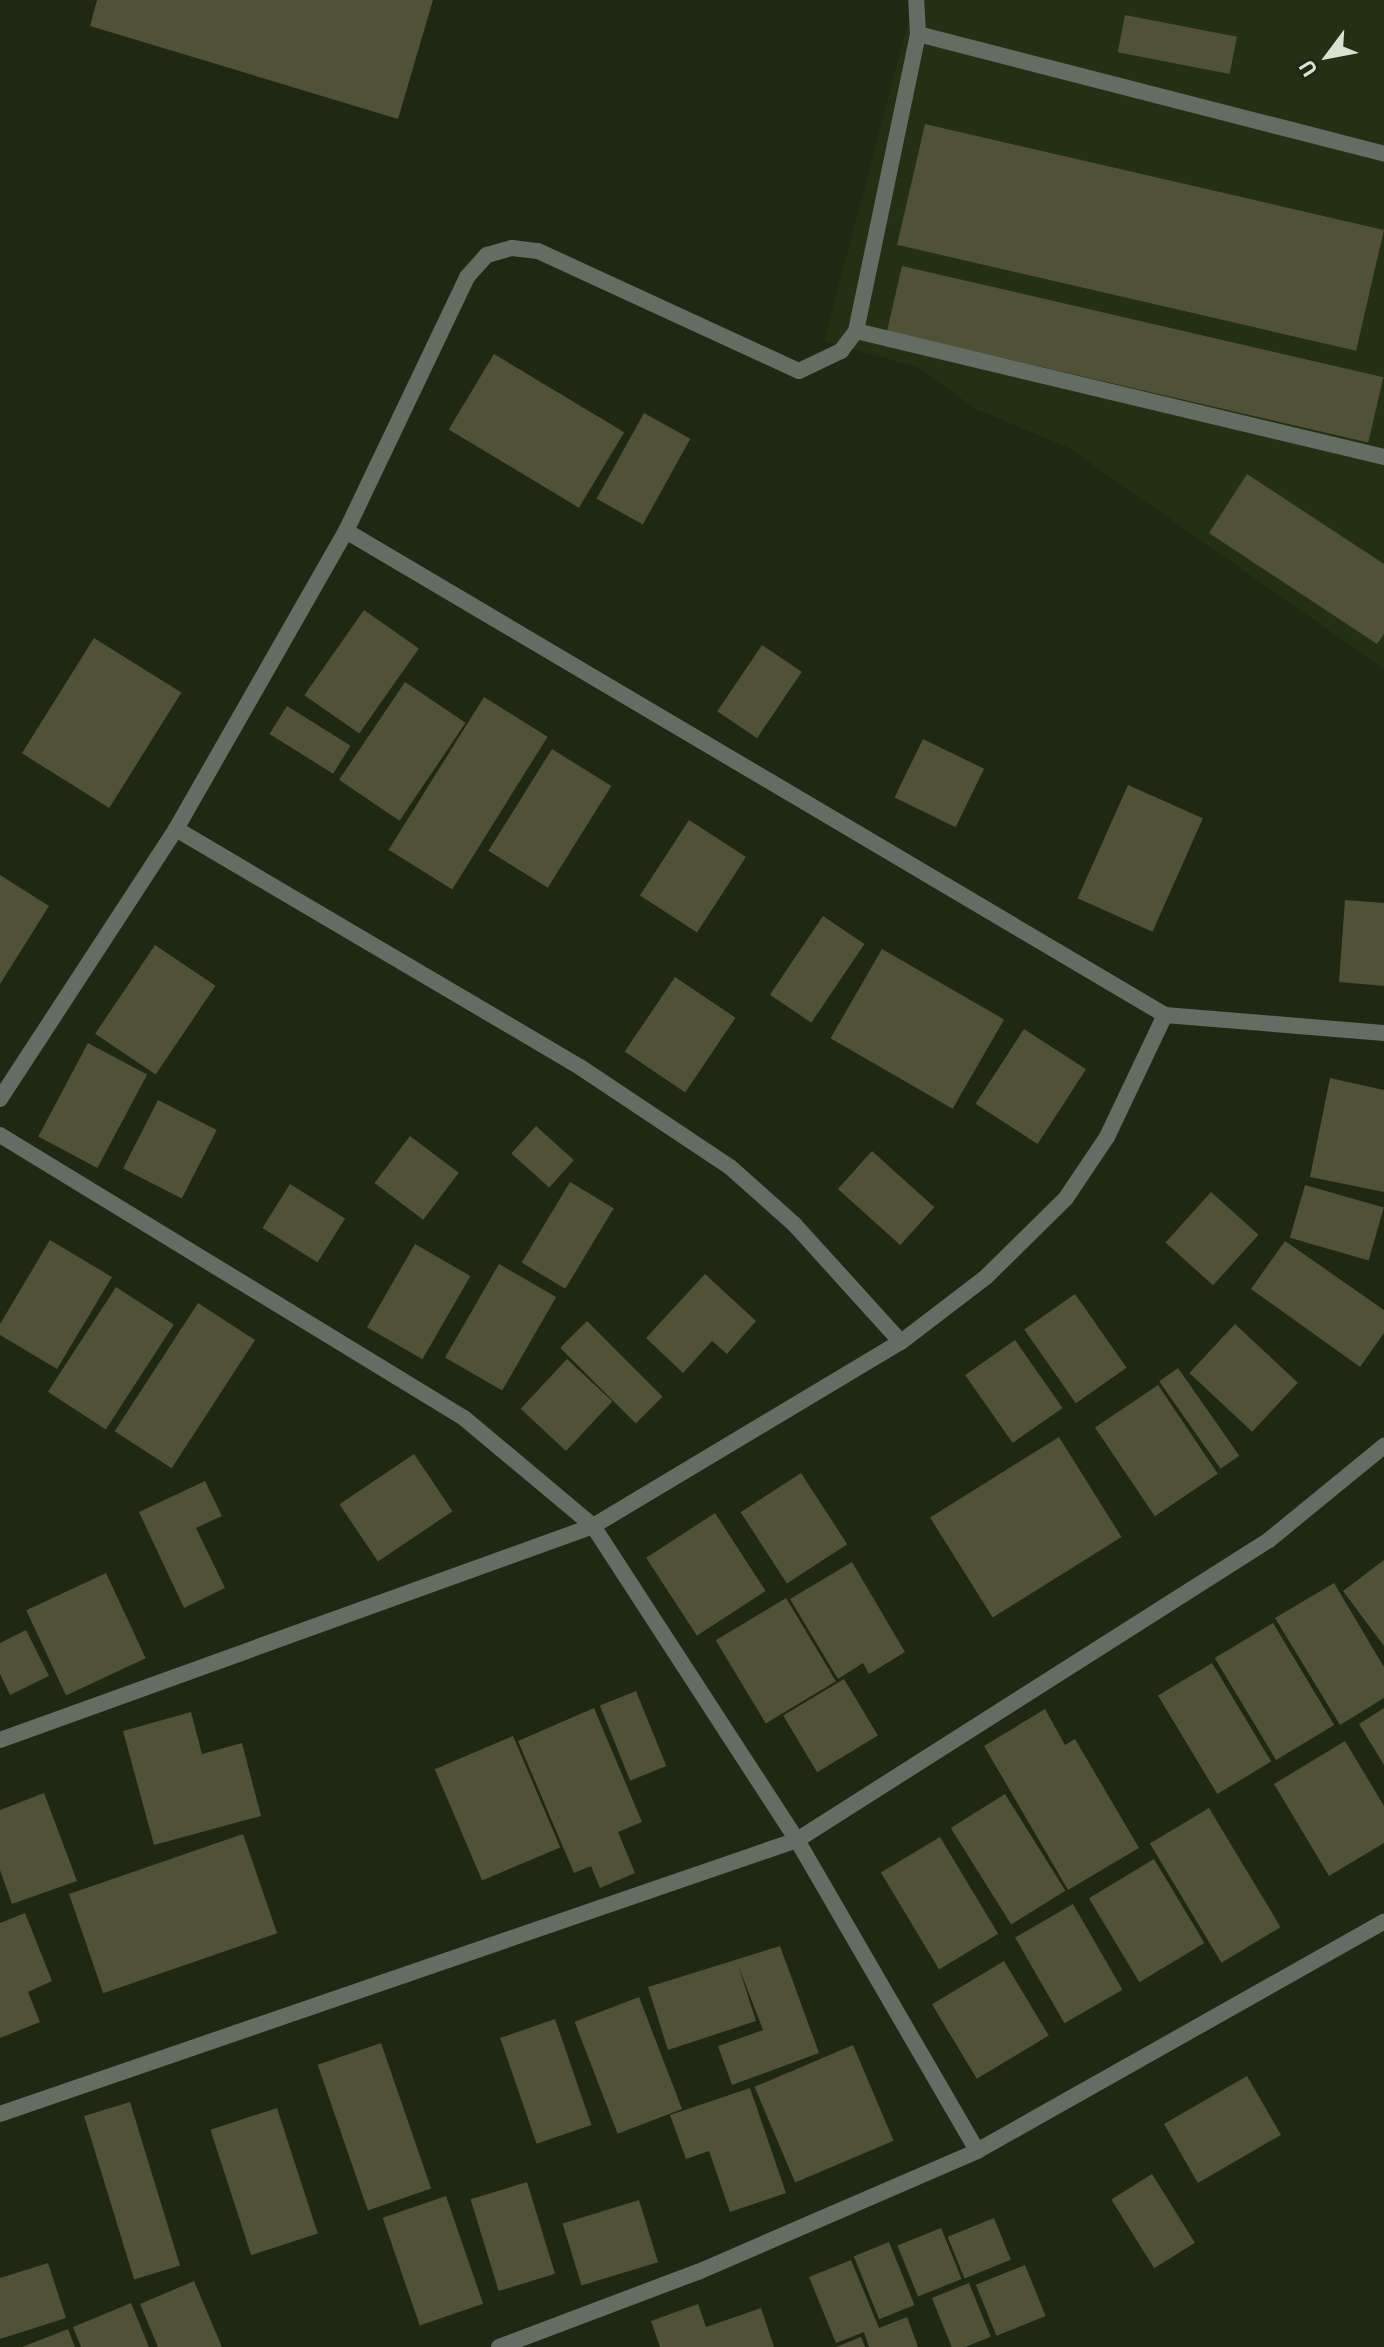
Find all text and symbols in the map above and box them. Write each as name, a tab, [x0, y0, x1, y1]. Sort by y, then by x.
north arrow	[1288, 16, 1368, 96]
text: U	[1289, 54, 1326, 84]

